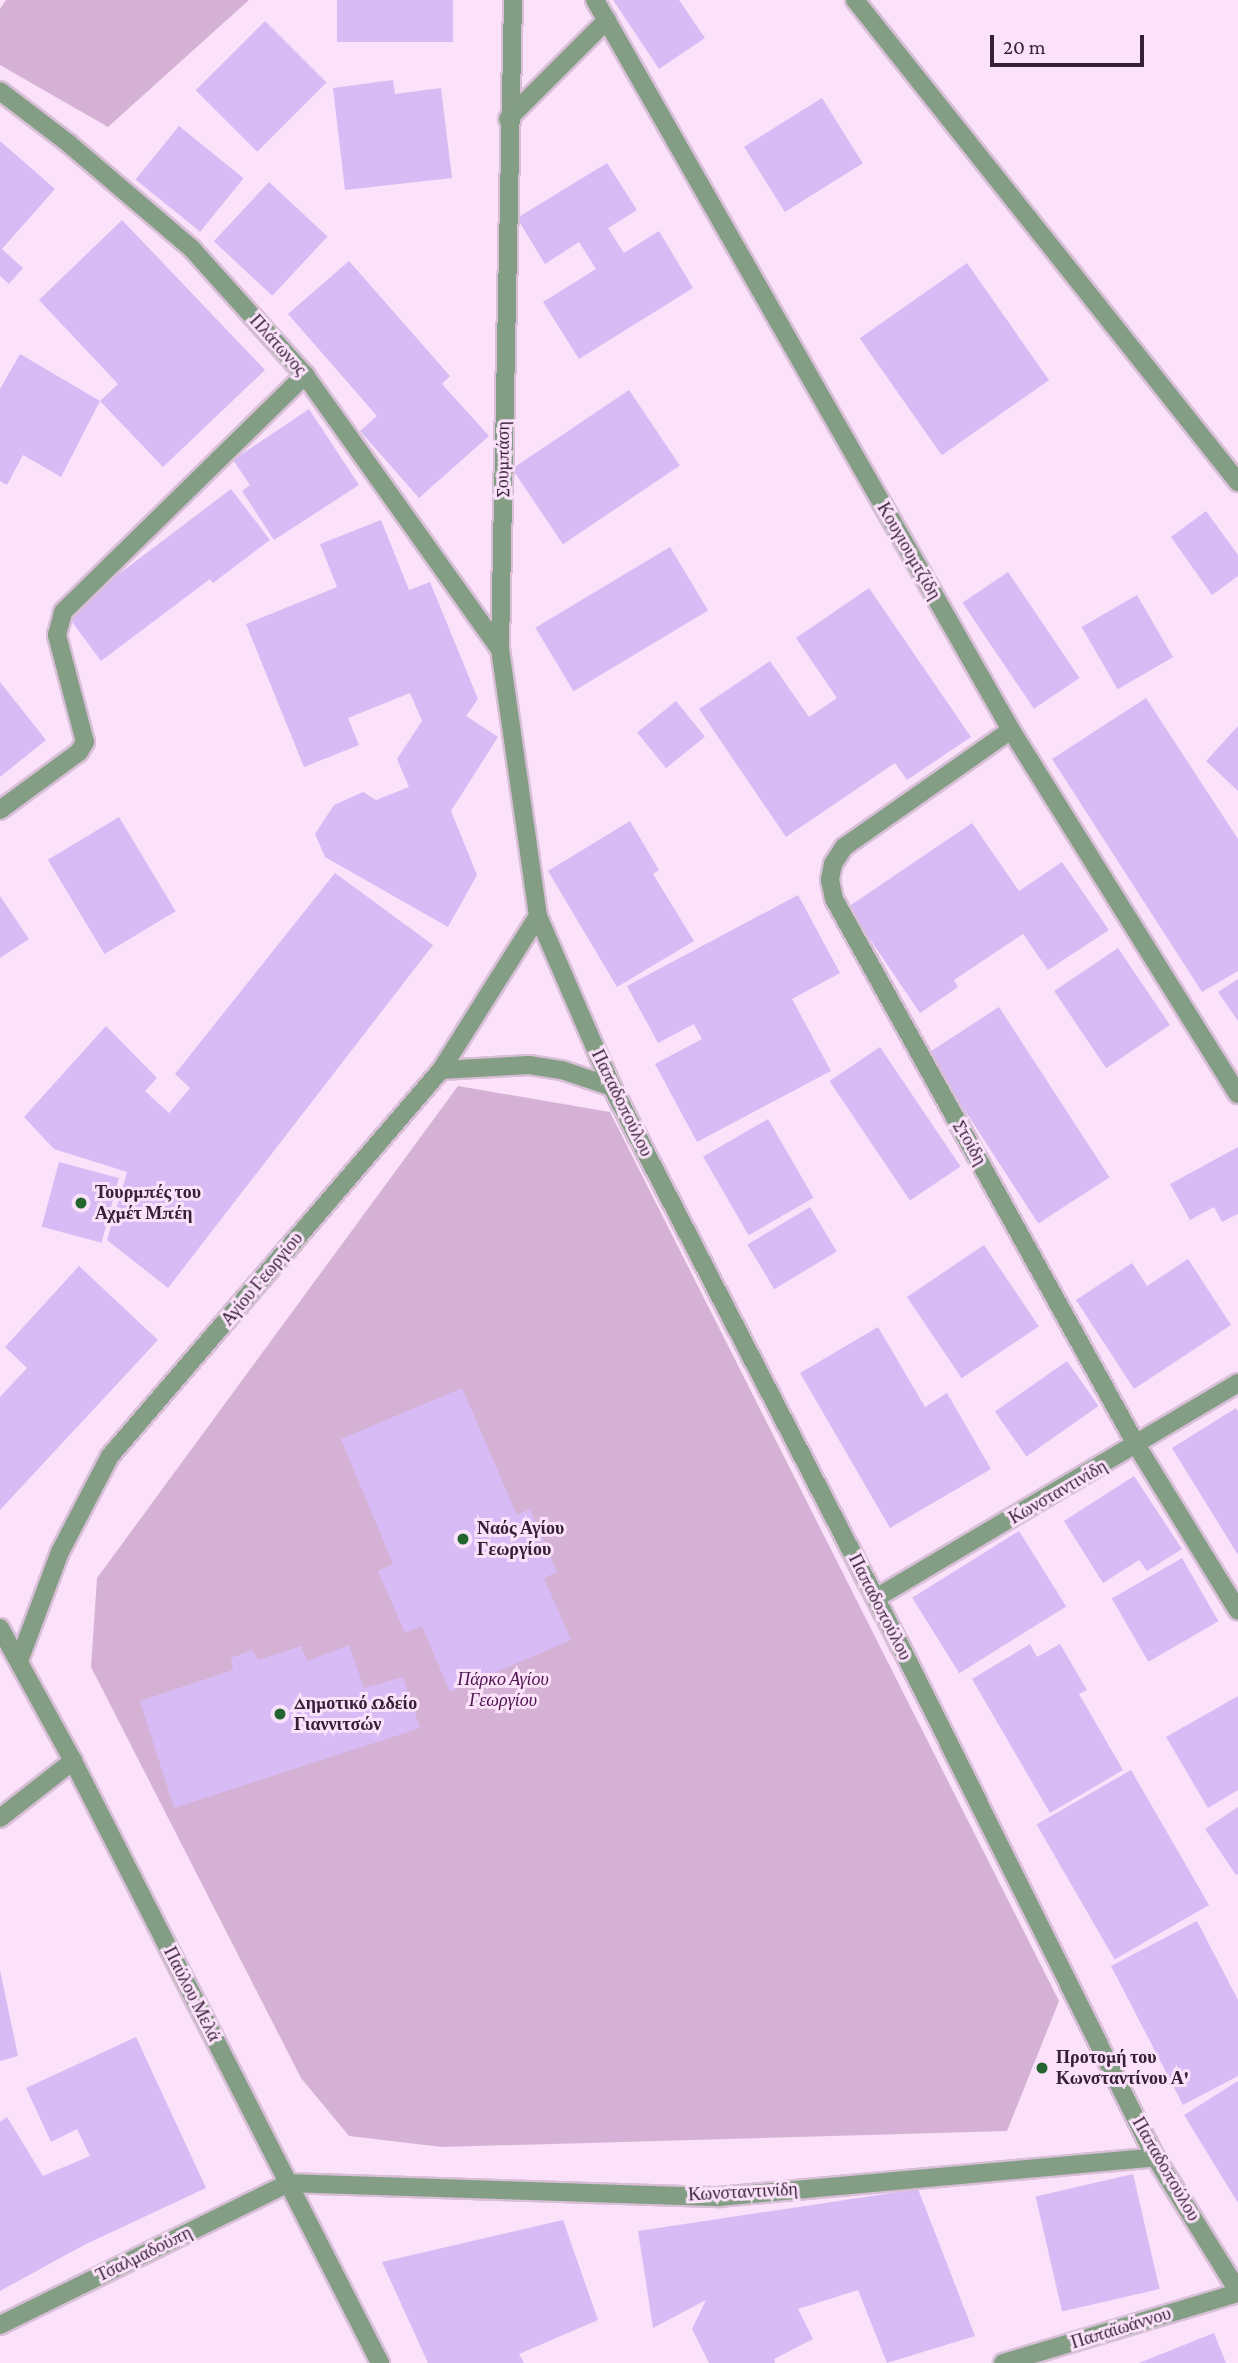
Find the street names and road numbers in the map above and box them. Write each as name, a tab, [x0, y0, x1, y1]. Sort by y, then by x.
street label: Πλάτωνος	[245, 310, 311, 380]
street label: Σουμπάση	[492, 421, 514, 497]
street label: Κουγιουμτζίδη	[872, 499, 946, 603]
street label: Παπαδοπούλου	[587, 1046, 657, 1160]
street label: Στοίδη	[949, 1117, 991, 1169]
street label: Αγίου Γεωργίου	[217, 1228, 307, 1330]
street label: Κωνσταντινίδη	[1005, 1455, 1111, 1529]
street label: Παπαδοπούλου	[844, 1550, 916, 1664]
street label: Παύλου Μελά	[159, 1943, 225, 2045]
street label: Παπαδοπούλου	[1128, 2113, 1204, 2225]
street label: Κωνσταντινίδη	[688, 2178, 798, 2206]
street label: Τσαλμαδούπη	[93, 2222, 195, 2286]
street label: Παπαϊωάννου	[1068, 2303, 1174, 2353]

